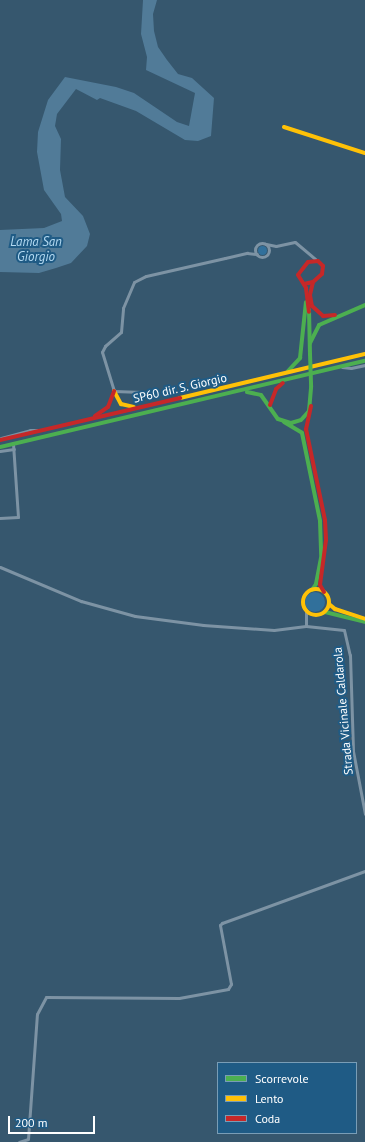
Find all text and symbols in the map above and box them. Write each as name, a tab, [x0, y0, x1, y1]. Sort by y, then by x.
water label: Lama San Giorgio	[10, 235, 62, 266]
street label: SP60 dir. S. Giorgio	[131, 370, 229, 406]
street label: Strada Vicinale Caldarola	[330, 646, 356, 776]
legend	[217, 1062, 357, 1134]
text: Scorrevole	[255, 1071, 309, 1086]
text: Lento	[255, 1091, 284, 1106]
scale bar	[10, 1108, 97, 1134]
text: Coda	[255, 1111, 280, 1126]
text: 200 m	[15, 1115, 48, 1130]

